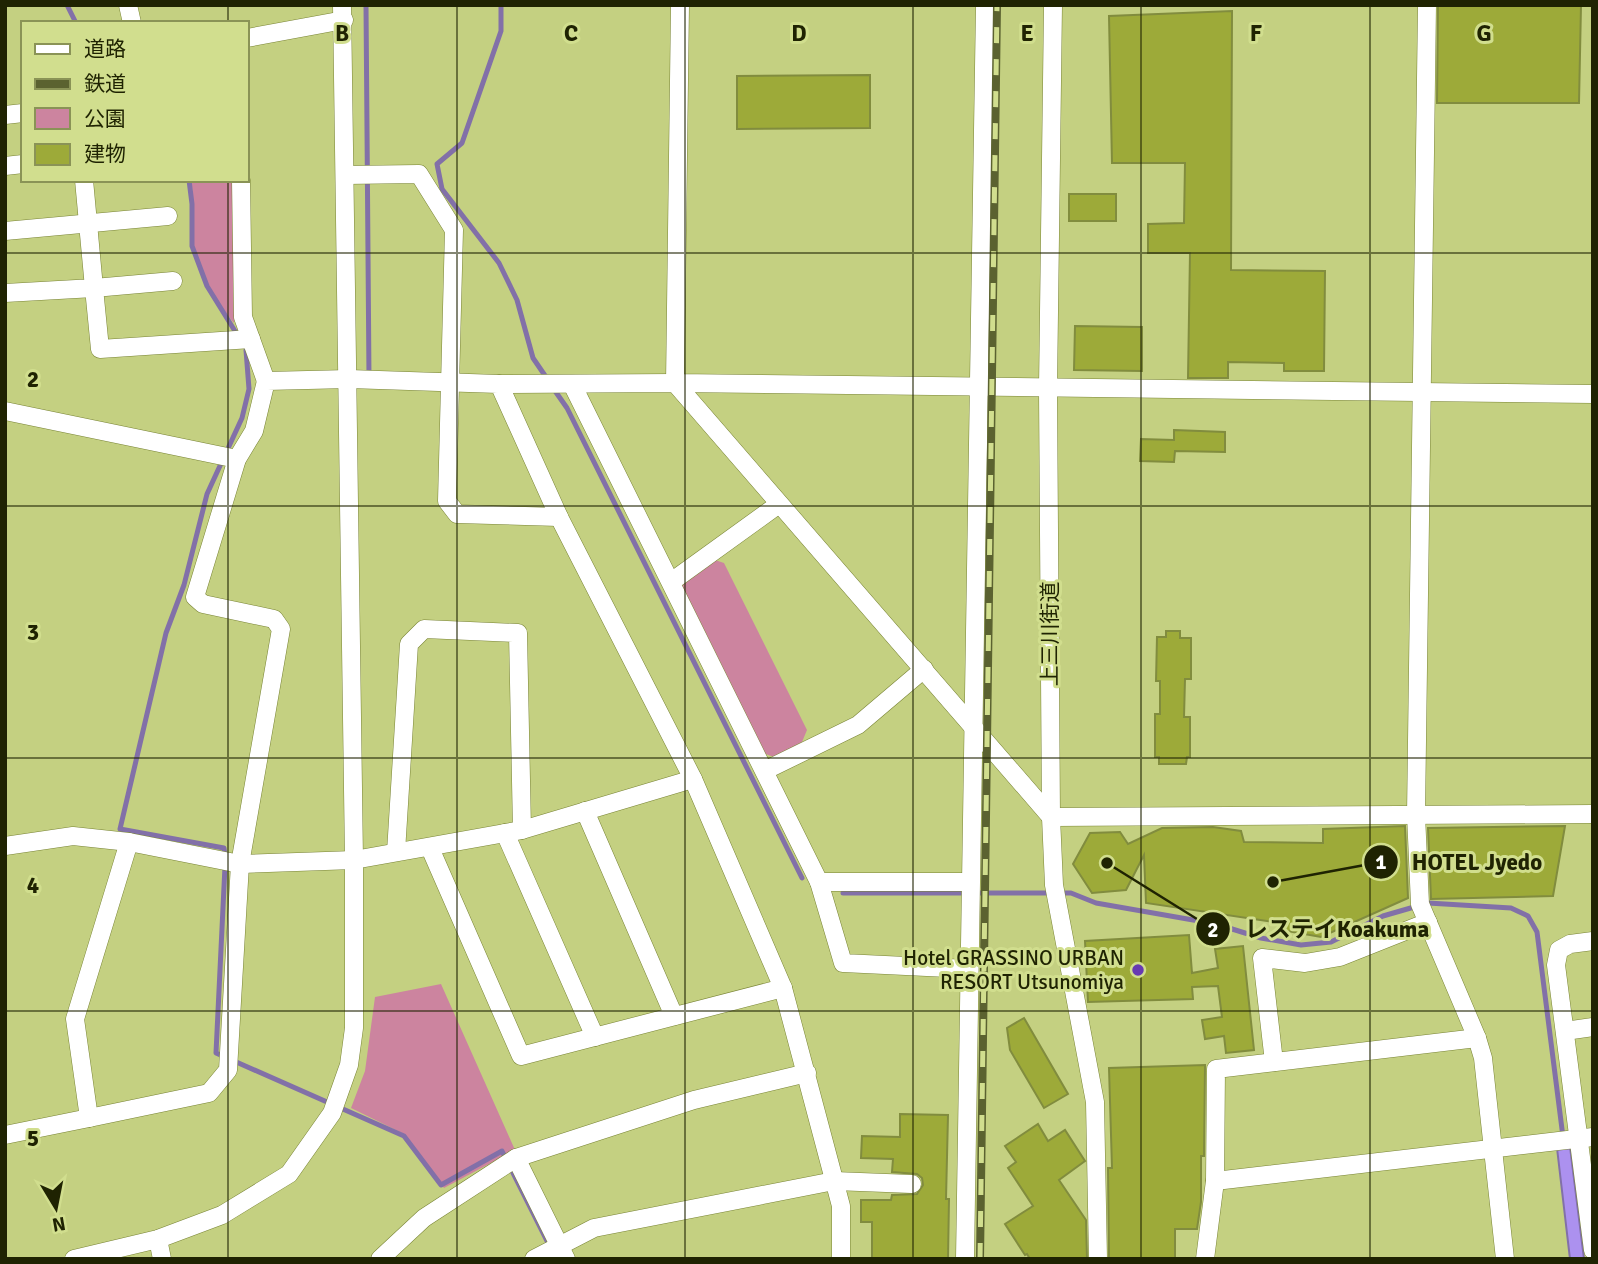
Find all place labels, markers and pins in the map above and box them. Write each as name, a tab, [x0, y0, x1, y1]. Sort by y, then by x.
callout: HOTEL Jyedo	[1363, 840, 1557, 884]
callout: レステイKoakuma	[1196, 907, 1443, 951]
place label: Hotel GRASSINO URBAN RESORT Utsunomiya	[903, 945, 1124, 995]
marker: Hotel GRASSINO URBAN RESORT Utsunomiya	[1130, 962, 1146, 978]

